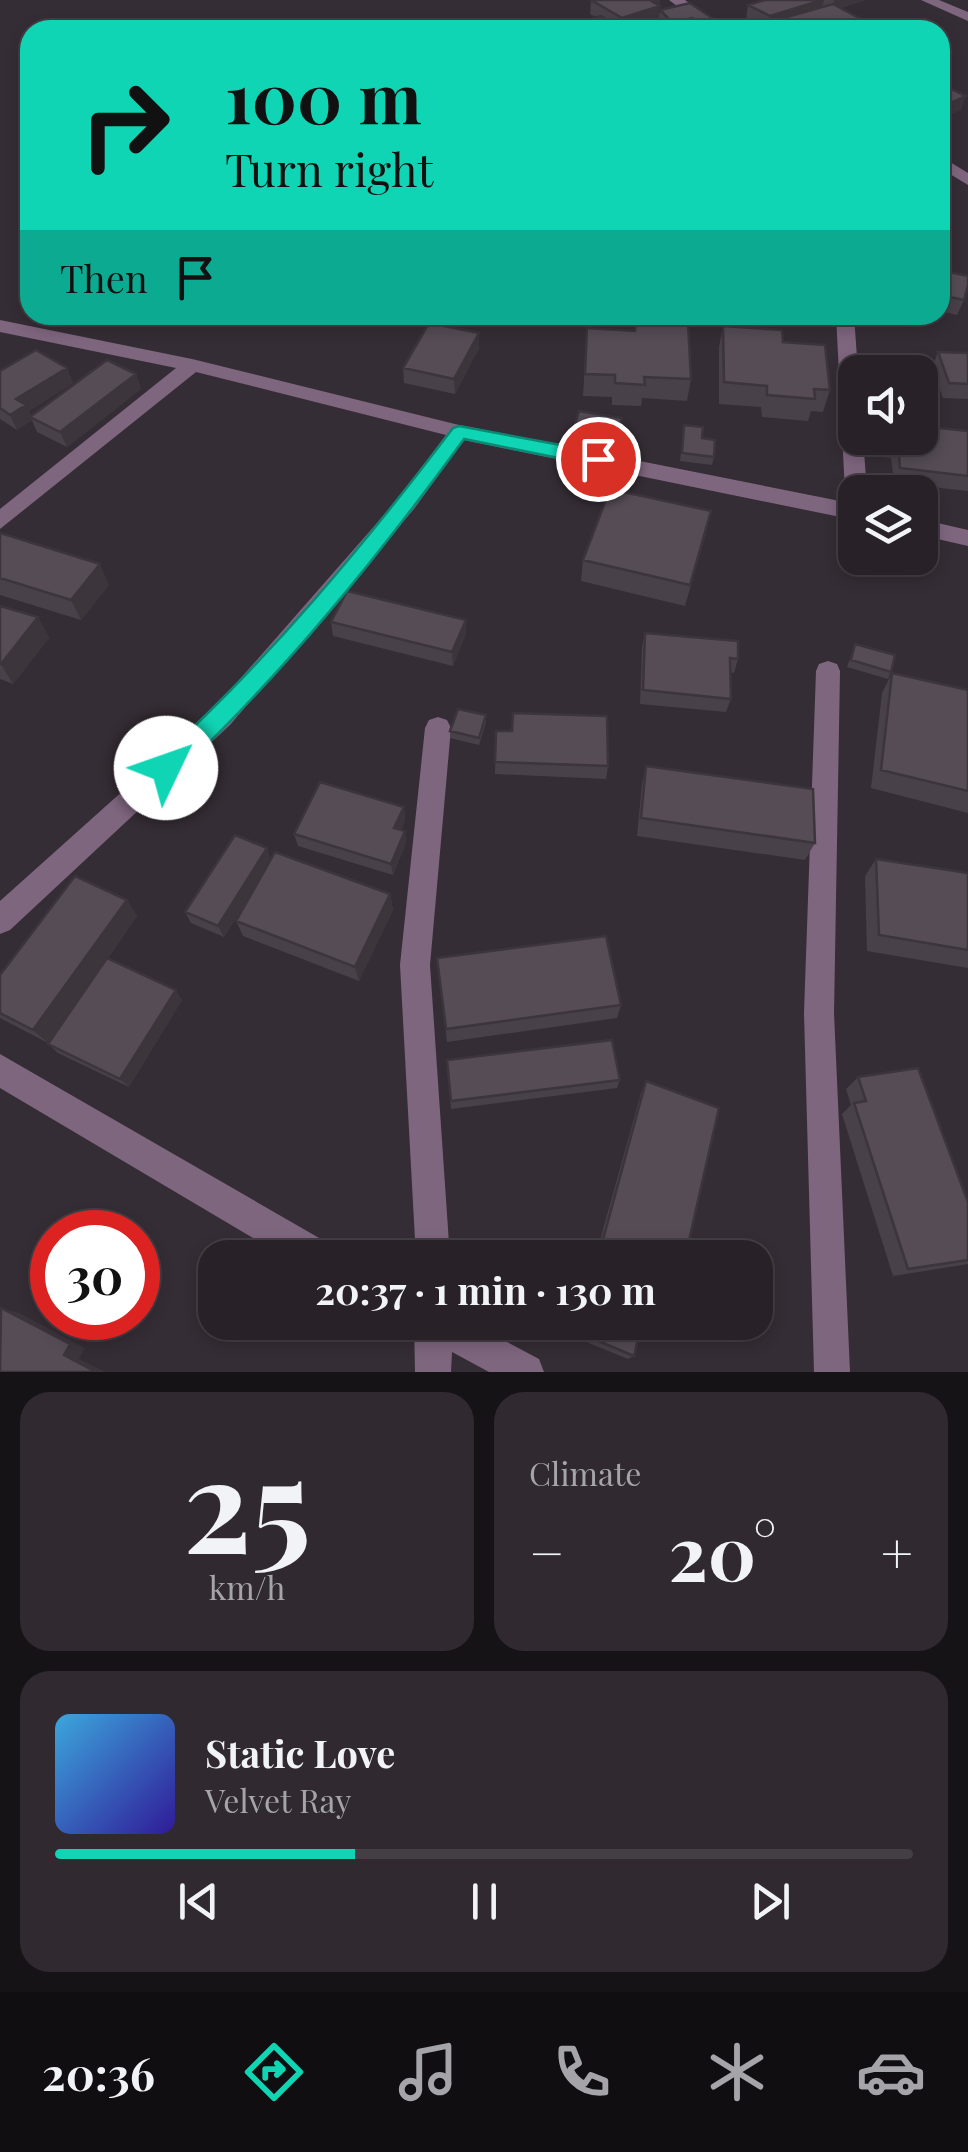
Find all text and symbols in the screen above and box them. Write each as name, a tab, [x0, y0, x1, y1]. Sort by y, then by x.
text: 100 m	[225, 48, 422, 142]
icon: right	[60, 60, 190, 190]
text: Turn right	[225, 138, 433, 198]
icon: arrive	[168, 250, 223, 305]
text: Then	[60, 252, 148, 303]
map controls	[838, 355, 938, 575]
button: sound	[838, 355, 938, 455]
pin	[556, 417, 641, 502]
icon: arrive	[571, 432, 626, 487]
button: layers	[838, 475, 938, 575]
position arrow	[114, 716, 218, 820]
speed limit sign: 30	[30, 1210, 160, 1340]
text: 20:37 · 1 min · 130 m	[315, 1264, 656, 1315]
text: 25	[183, 1413, 311, 1587]
text: Climate	[529, 1451, 641, 1494]
text: 20°	[669, 1500, 777, 1600]
text: −	[529, 1514, 565, 1588]
text: +	[881, 1514, 913, 1588]
text: km/h	[209, 1565, 285, 1608]
text: Static Love	[205, 1727, 395, 1778]
text: Velvet Ray	[205, 1778, 352, 1821]
icon: previous	[171, 1874, 226, 1929]
icon: pause	[457, 1874, 512, 1929]
icon: next	[743, 1874, 798, 1929]
icon: directions	[239, 2037, 309, 2107]
icon: music	[393, 2037, 463, 2107]
icon: phone	[547, 2037, 617, 2107]
icon: climate	[702, 2037, 772, 2107]
icon: car	[856, 2037, 926, 2107]
text: 20:36	[42, 2042, 155, 2102]

